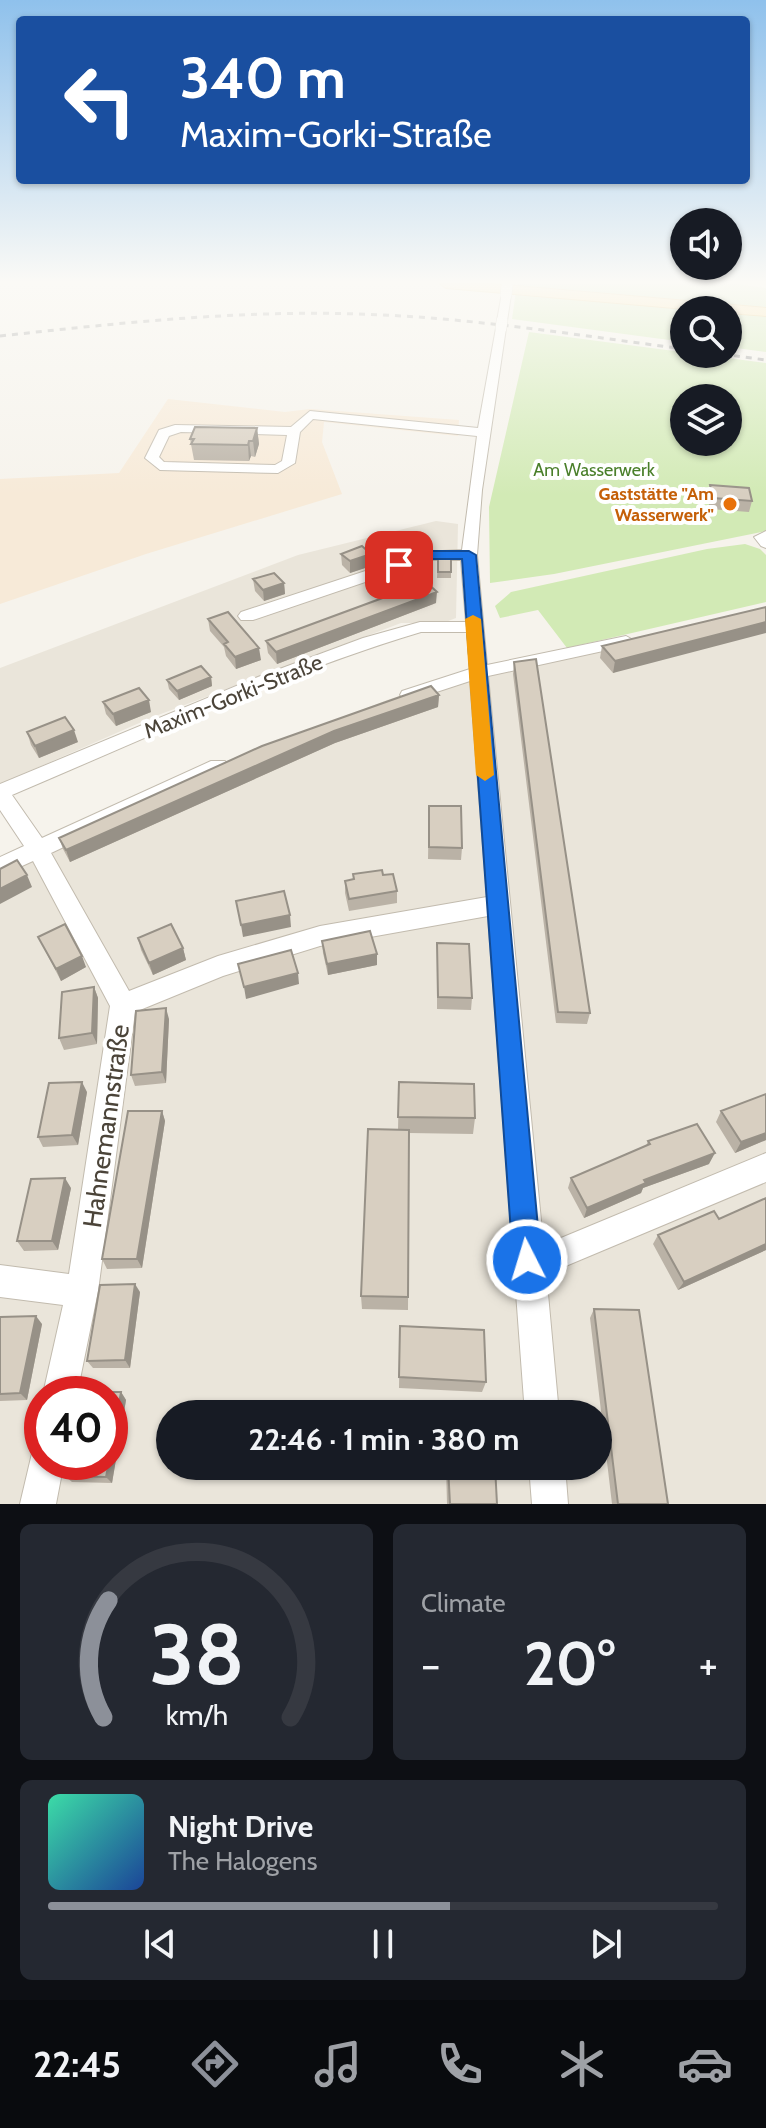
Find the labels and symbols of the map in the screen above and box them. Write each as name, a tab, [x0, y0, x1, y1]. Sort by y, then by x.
park label: Am Wasserwerk	[533, 459, 656, 481]
place label: Gaststätte "Am Wasserwerk"	[598, 483, 714, 526]
marker: Gaststätte "Am Wasserwerk"	[721, 495, 739, 513]
pin	[365, 531, 433, 599]
street label: Maxim-Gorki-Straße	[140, 648, 327, 745]
street label: Hahnemannstraße	[76, 1022, 136, 1230]
position arrow	[485, 1218, 569, 1302]
speed limit sign: 40	[24, 1376, 128, 1480]

